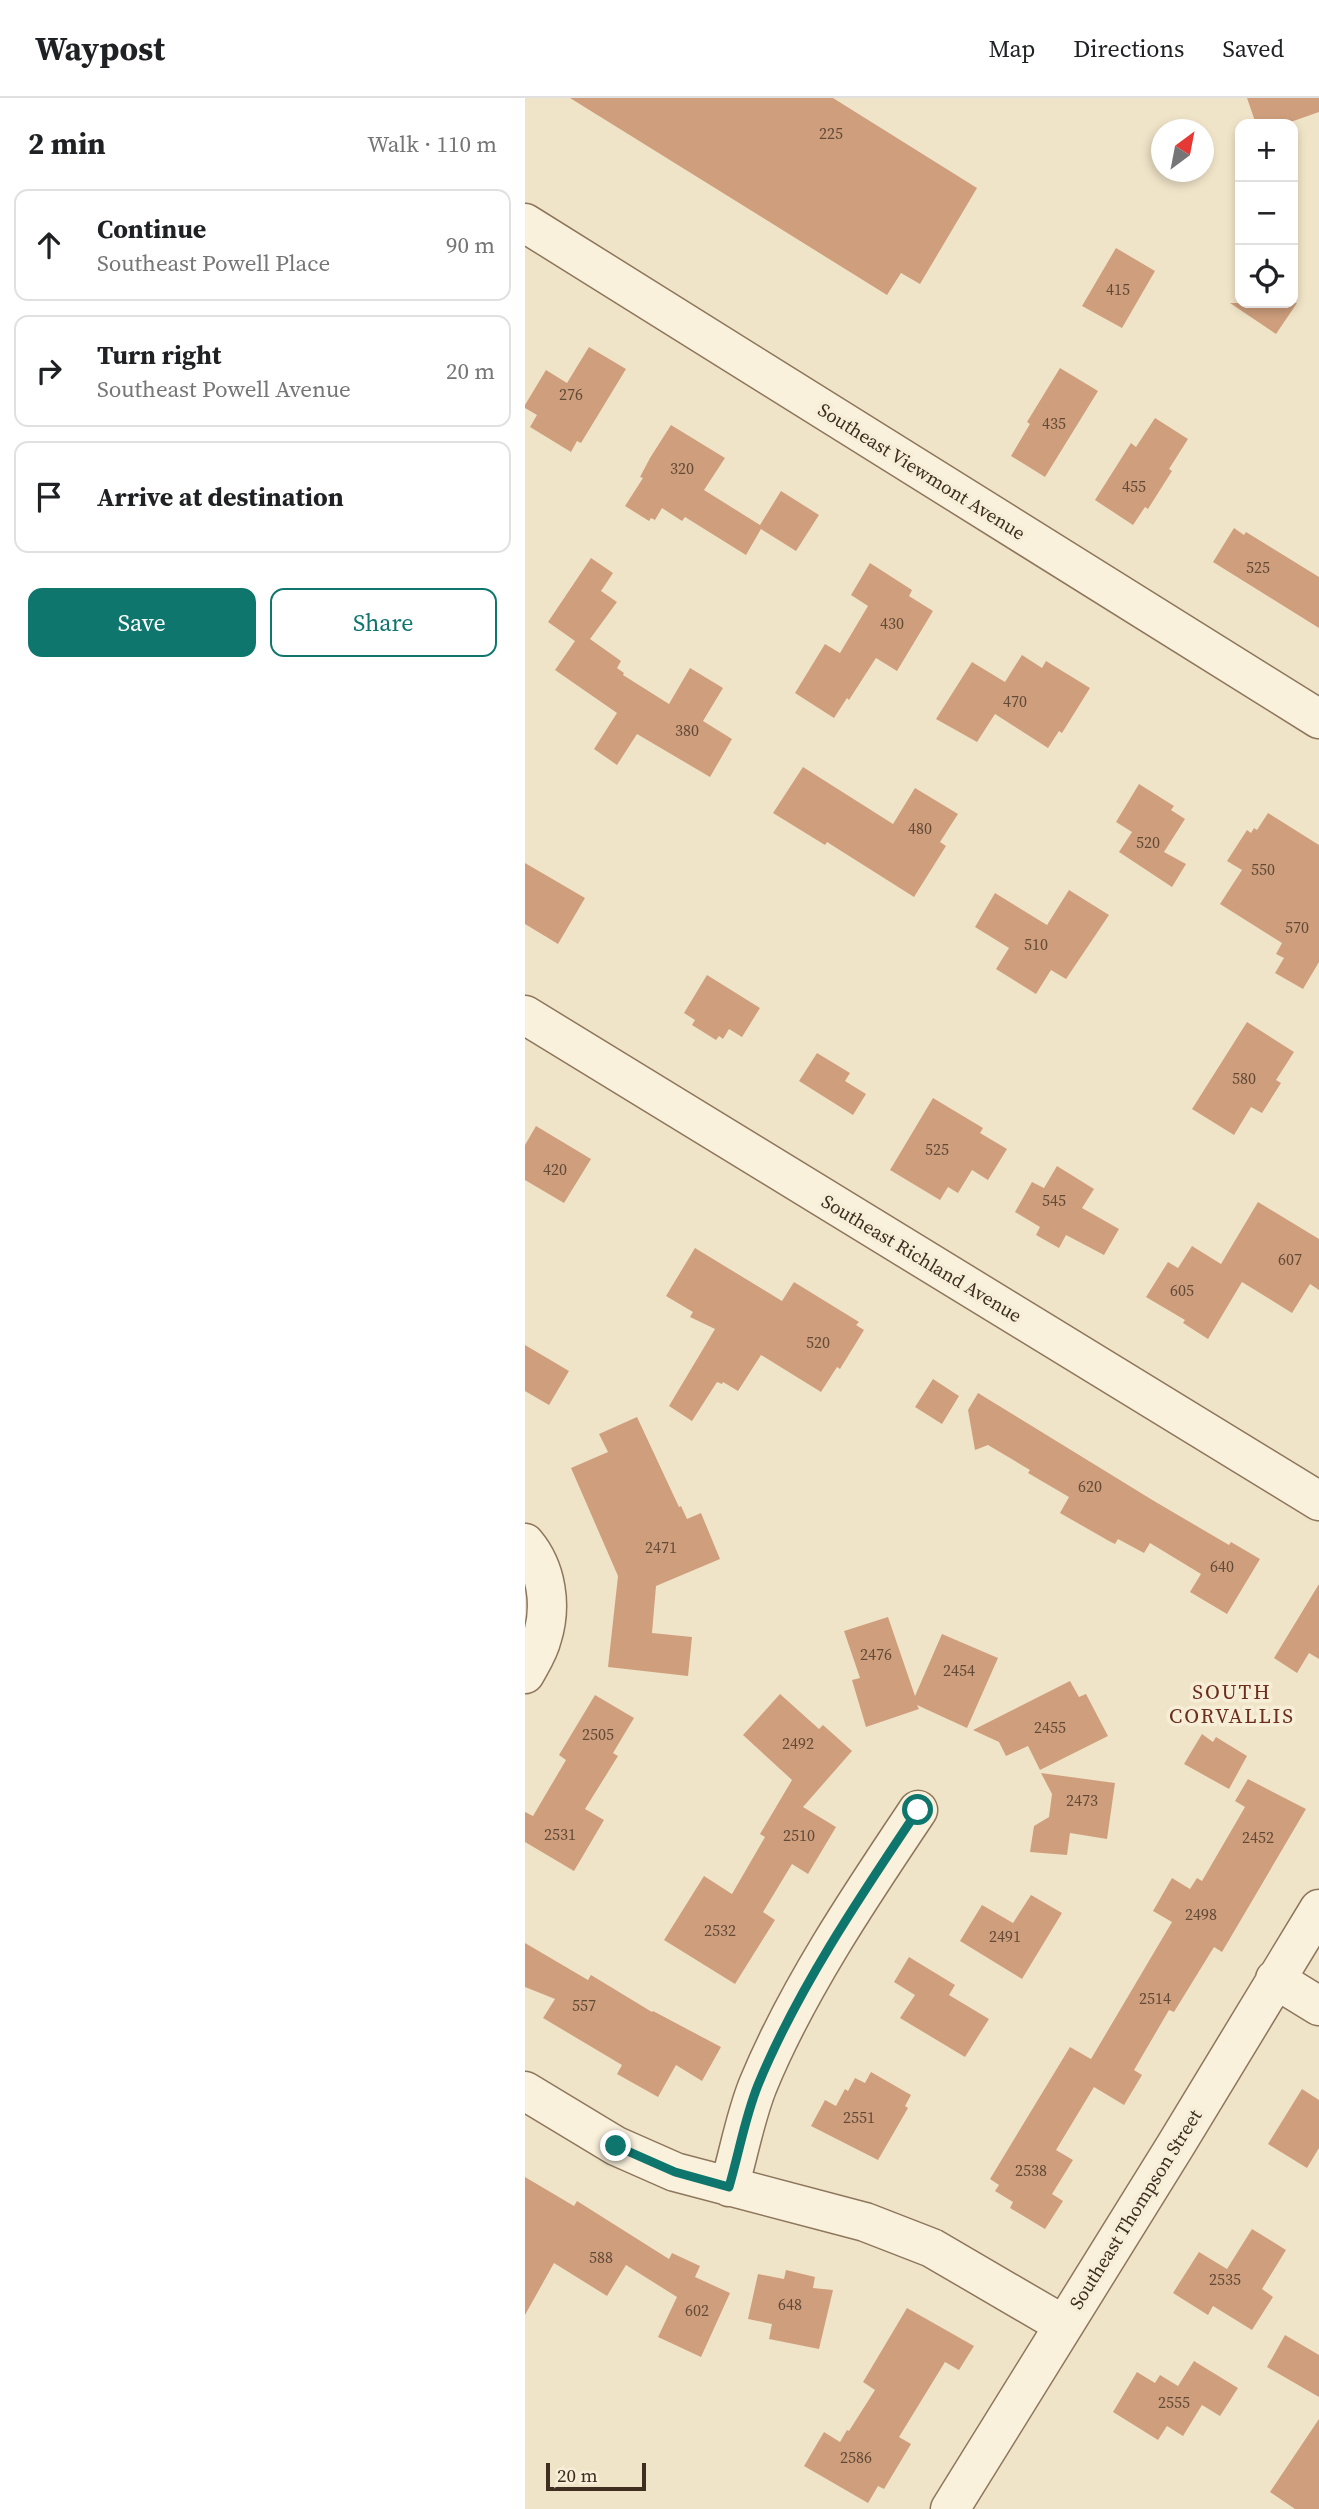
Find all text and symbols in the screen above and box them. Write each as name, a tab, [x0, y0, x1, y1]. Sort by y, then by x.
text: Waypost	[35, 26, 165, 71]
text: Map	[988, 32, 1035, 65]
text: Directions	[1073, 32, 1184, 65]
text: Saved	[1222, 32, 1284, 65]
north arrow	[1151, 119, 1214, 182]
map controls	[1235, 119, 1298, 308]
button: +	[1235, 119, 1298, 182]
house number: 225	[819, 122, 843, 144]
text: 2 min	[28, 123, 106, 164]
text: Walk · 110 m	[367, 128, 497, 160]
button: −	[1235, 182, 1298, 245]
text: Continue	[97, 211, 206, 247]
icon: ahead	[30, 226, 68, 264]
text: 90 m	[446, 229, 495, 261]
button: locate	[1235, 245, 1298, 308]
text: Southeast Powell Place	[97, 247, 330, 279]
house number: 415	[1106, 278, 1130, 300]
text: Turn right	[97, 337, 221, 373]
icon: right	[30, 352, 68, 390]
text: 20 m	[446, 355, 495, 387]
text: Southeast Powell Avenue	[97, 373, 351, 405]
house number: 276	[559, 383, 583, 405]
street label: Southeast Viewmont Avenue	[813, 396, 1031, 546]
house number: 435	[1042, 412, 1066, 434]
house number: 320	[670, 457, 694, 479]
house number: 455	[1122, 475, 1146, 497]
icon: arrive	[30, 478, 68, 516]
text: Arrive at destination	[97, 479, 344, 515]
house number: 525	[1246, 556, 1270, 578]
button: Save	[28, 588, 256, 657]
button: Share	[270, 588, 497, 657]
house number: 430	[880, 612, 904, 634]
house number: 470	[1003, 690, 1027, 712]
house number: 380	[675, 719, 699, 741]
house number: 480	[908, 817, 932, 839]
house number: 520	[1136, 831, 1160, 853]
house number: 550	[1251, 858, 1275, 880]
house number: 570	[1285, 916, 1309, 938]
house number: 510	[1024, 933, 1048, 955]
house number: 580	[1232, 1067, 1256, 1089]
house number: 525	[925, 1138, 949, 1160]
house number: 420	[543, 1158, 567, 1180]
street label: Southeast Richland Avenue	[817, 1188, 1027, 1328]
house number: 545	[1042, 1189, 1066, 1211]
house number: 607	[1278, 1248, 1302, 1270]
house number: 605	[1170, 1279, 1194, 1301]
house number: 520	[806, 1331, 830, 1353]
house number: 620	[1078, 1475, 1102, 1497]
house number: 2471	[645, 1536, 677, 1558]
house number: 640	[1210, 1555, 1234, 1577]
house number: 2476	[860, 1643, 892, 1665]
house number: 2454	[943, 1659, 975, 1681]
district label: SOUTH CORVALLIS	[1169, 1677, 1295, 1730]
house number: 2455	[1034, 1716, 1066, 1738]
house number: 2505	[582, 1723, 614, 1745]
house number: 2492	[782, 1732, 814, 1754]
house number: 2473	[1066, 1789, 1098, 1811]
route start	[902, 1794, 933, 1825]
house number: 2531	[544, 1823, 576, 1845]
house number: 2510	[783, 1824, 815, 1846]
house number: 2452	[1242, 1826, 1274, 1848]
house number: 2498	[1185, 1903, 1217, 1925]
house number: 2532	[704, 1919, 736, 1941]
house number: 2491	[989, 1925, 1021, 1947]
house number: 2514	[1139, 1987, 1171, 2009]
house number: 557	[572, 1994, 596, 2016]
street label: Southeast Thompson Street	[1063, 2103, 1208, 2314]
house number: 2551	[843, 2106, 875, 2128]
route end	[600, 2130, 631, 2161]
house number: 2538	[1015, 2159, 1047, 2181]
house number: 588	[589, 2246, 613, 2268]
house number: 2535	[1209, 2268, 1241, 2290]
house number: 648	[778, 2293, 802, 2315]
house number: 602	[685, 2299, 709, 2321]
house number: 2555	[1158, 2391, 1190, 2413]
house number: 2586	[840, 2446, 872, 2468]
scale bar	[546, 2460, 646, 2492]
text: 20 m	[557, 2462, 598, 2488]

